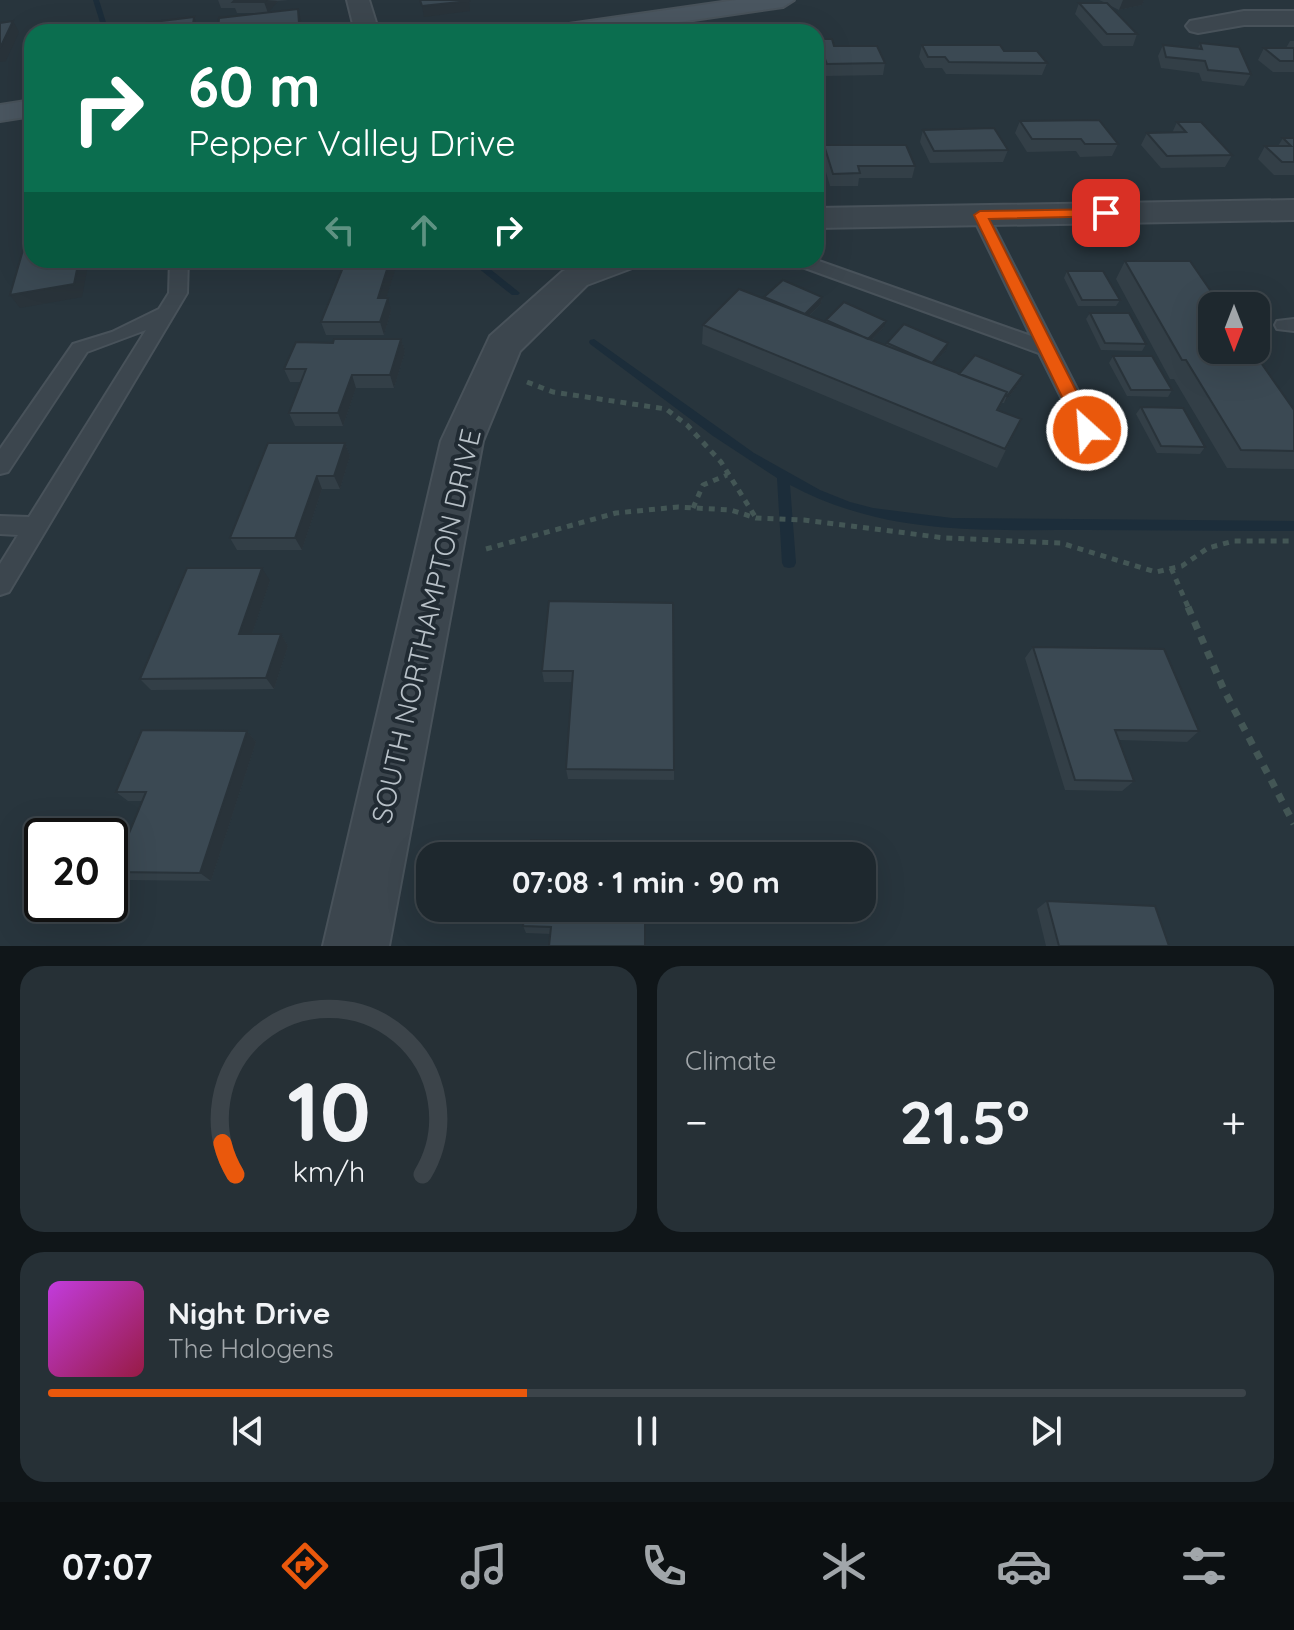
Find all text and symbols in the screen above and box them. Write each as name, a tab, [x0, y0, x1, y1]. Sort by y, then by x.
text: 60 m	[188, 51, 321, 121]
icon: right	[56, 56, 160, 160]
text: Pepper Valley Drive	[188, 120, 516, 165]
pin	[1072, 179, 1140, 247]
icon: arrive	[1084, 191, 1128, 235]
icon: left	[318, 208, 362, 252]
icon: ahead	[402, 208, 446, 252]
icon: right	[486, 208, 530, 252]
north arrow	[1198, 292, 1270, 364]
map controls	[1198, 292, 1270, 364]
position arrow	[1045, 388, 1129, 472]
street label: SOUTH NORTHAMPTON DRIVE	[363, 425, 488, 826]
speed limit sign: 20	[24, 818, 128, 922]
text: 07:08 · 1 min · 90 m	[512, 863, 780, 901]
text: Climate	[685, 1044, 776, 1077]
text: 10	[287, 1058, 370, 1162]
text: 21.5°	[899, 1084, 1030, 1159]
text: −	[685, 1094, 708, 1149]
text: +	[1221, 1094, 1246, 1149]
text: km/h	[292, 1153, 365, 1189]
text: Night Drive	[168, 1294, 330, 1332]
text: The Halogens	[168, 1332, 334, 1365]
icon: previous	[226, 1409, 270, 1453]
icon: pause	[625, 1409, 669, 1453]
icon: next	[1024, 1409, 1068, 1453]
icon: directions	[277, 1538, 333, 1594]
icon: music	[456, 1538, 512, 1594]
icon: phone	[636, 1538, 692, 1594]
icon: climate	[816, 1538, 872, 1594]
icon: car	[996, 1538, 1052, 1594]
icon: filters	[1176, 1538, 1232, 1594]
text: 07:07	[62, 1544, 153, 1589]

